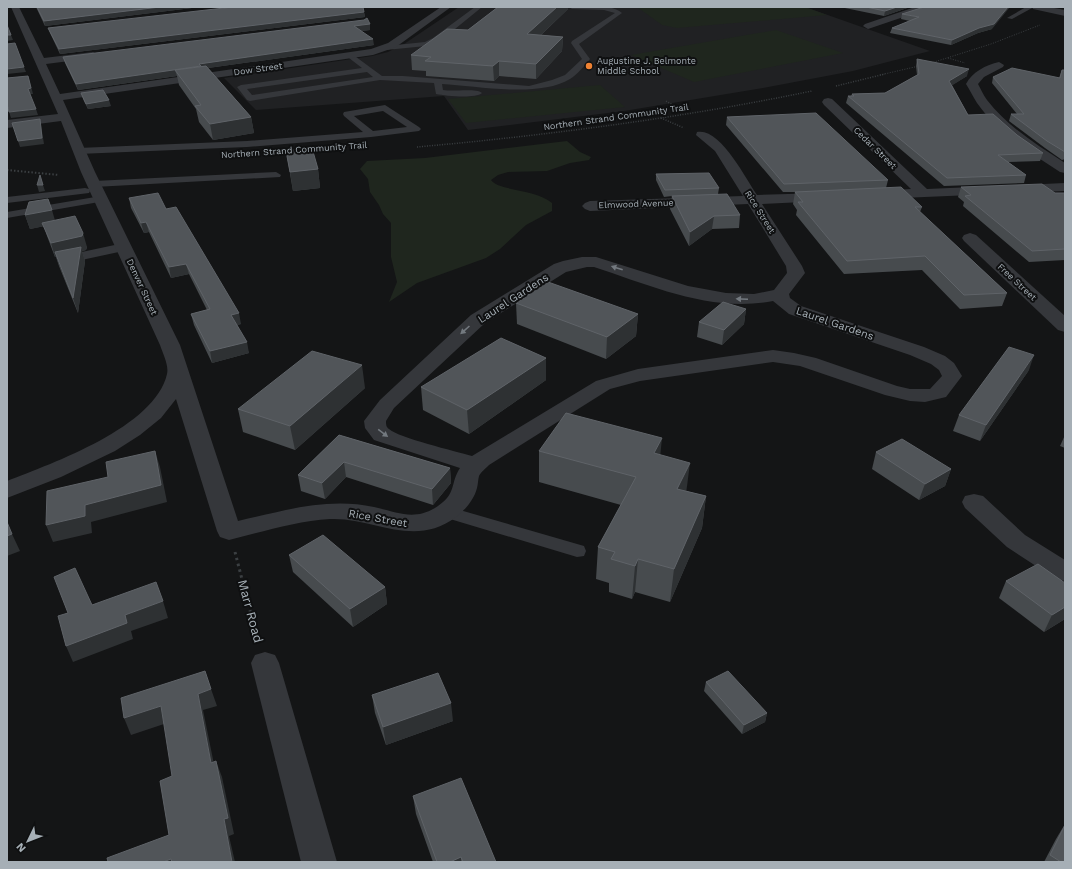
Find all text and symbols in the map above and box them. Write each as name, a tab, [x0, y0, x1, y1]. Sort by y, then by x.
place label: Augustine J. Belmonte Middle School	[597, 56, 696, 76]
street label: Dow Street	[233, 61, 283, 77]
marker: Augustine J. Belmonte Middle School	[584, 61, 594, 71]
street label: Northern Strand Community Trail	[543, 102, 689, 132]
street label: Cedar Street	[851, 125, 899, 171]
street label: Northern Strand Community Trail	[221, 140, 368, 160]
street label: Rice Street	[743, 189, 777, 236]
street label: Elmwood Avenue	[598, 198, 674, 210]
street label: Denver Street	[125, 257, 159, 317]
street label: Free Street	[996, 262, 1039, 303]
one-way arrow	[610, 264, 622, 270]
street label: Laurel Gardens	[476, 271, 551, 326]
one-way arrow	[736, 295, 748, 302]
street label: Laurel Gardens	[794, 304, 876, 343]
one-way arrow	[460, 326, 471, 335]
one-way arrow	[377, 429, 388, 437]
street label: Rice Street	[347, 507, 409, 530]
street label: Marr Road	[235, 578, 266, 644]
north arrow	[8, 821, 48, 861]
text: N	[14, 840, 29, 855]

